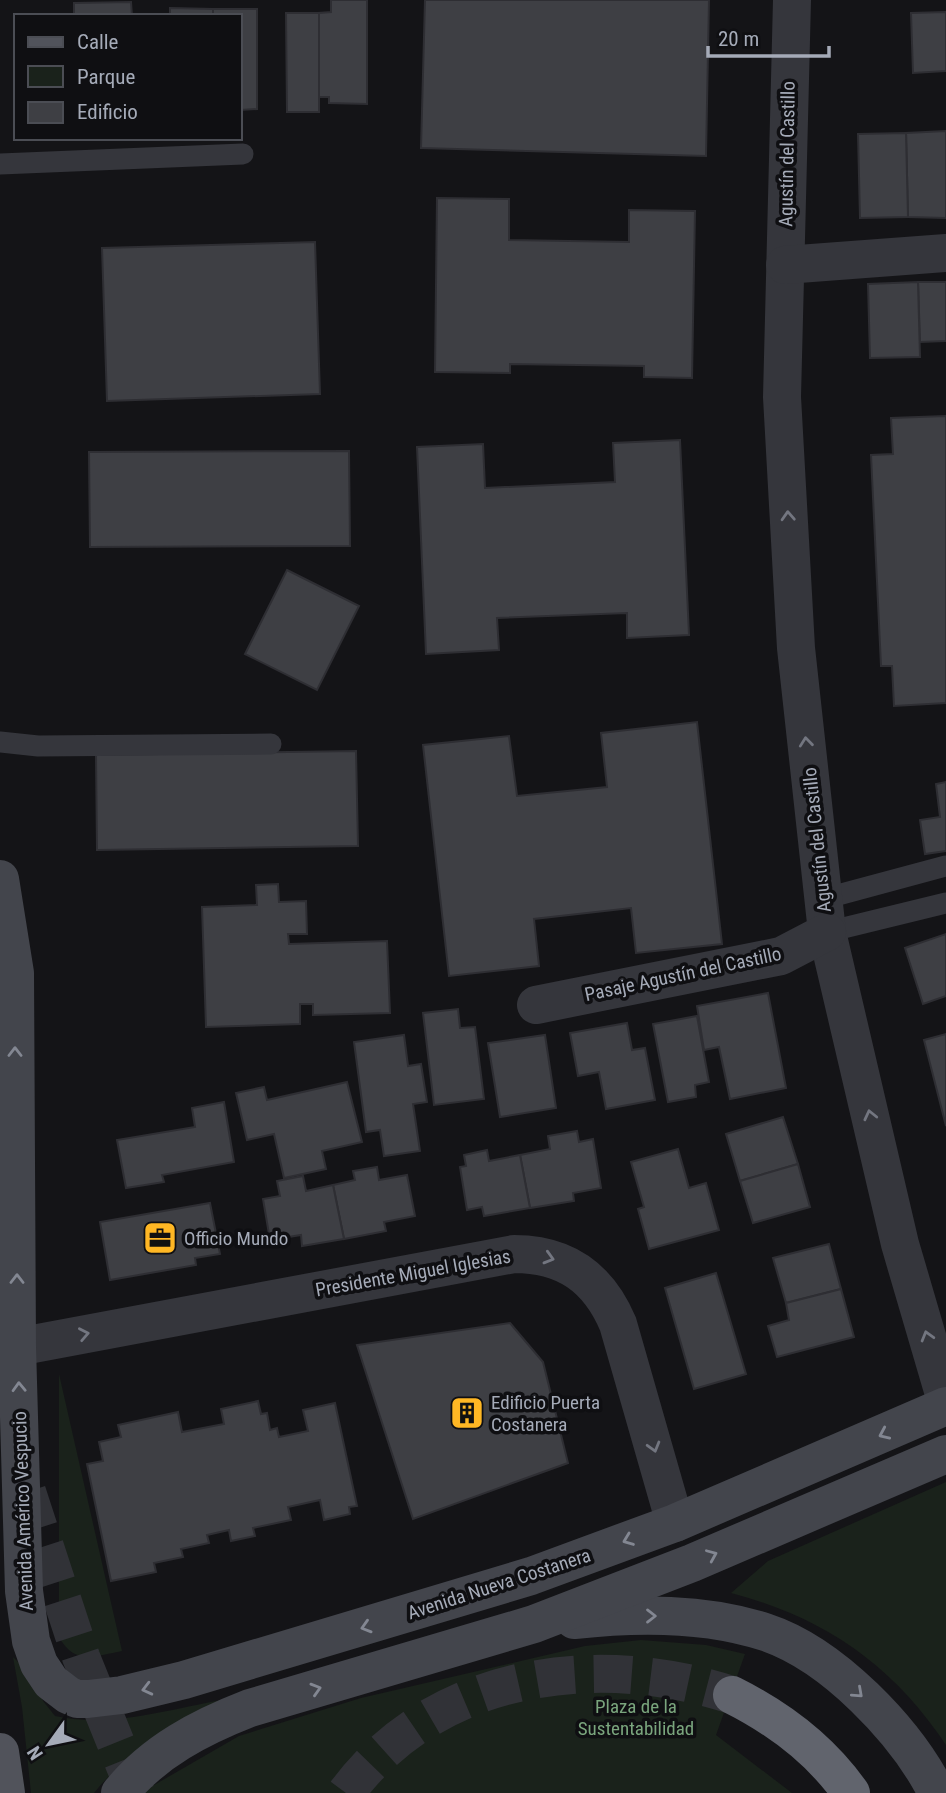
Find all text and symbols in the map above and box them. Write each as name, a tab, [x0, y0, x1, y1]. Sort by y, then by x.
legend	[14, 14, 242, 140]
scale bar	[708, 14, 829, 58]
text: 20 m	[718, 27, 759, 51]
text: Calle	[77, 30, 119, 54]
text: Parque	[77, 65, 135, 89]
street label: Agustín del Castillo	[774, 81, 800, 227]
text: Edificio	[77, 100, 138, 124]
one-way arrow	[781, 510, 796, 521]
one-way arrow	[799, 737, 814, 748]
street label: Agustín del Castillo	[798, 766, 836, 914]
street label: Pasaje Agustín del Castillo	[583, 942, 783, 1006]
one-way arrow	[8, 1046, 23, 1057]
one-way arrow	[864, 1109, 878, 1121]
office icon: Officio Mundo	[141, 1219, 179, 1257]
place label: Officio Mundo	[184, 1227, 288, 1250]
street label: Presidente Miguel Iglesias	[314, 1245, 512, 1301]
one-way arrow	[543, 1250, 555, 1265]
one-way arrow	[9, 1273, 25, 1284]
one-way arrow	[78, 1327, 90, 1342]
one-way arrow	[920, 1330, 935, 1342]
one-way arrow	[11, 1381, 26, 1392]
place label: Edificio Puerta Costanera	[491, 1391, 600, 1436]
building icon: Edificio Puerta Costanera	[448, 1394, 486, 1432]
street label: Avenida Américo Vespucio	[8, 1411, 38, 1611]
one-way arrow	[878, 1426, 891, 1440]
one-way arrow	[645, 1440, 660, 1452]
one-way arrow	[623, 1532, 635, 1546]
street label: Avenida Nueva Costanera	[404, 1543, 594, 1625]
one-way arrow	[705, 1549, 717, 1563]
one-way arrow	[646, 1608, 657, 1624]
one-way arrow	[360, 1619, 372, 1634]
one-way arrow	[141, 1681, 153, 1695]
one-way arrow	[309, 1682, 321, 1697]
one-way arrow	[850, 1685, 863, 1697]
park label: Plaza de la Sustentabilidad	[578, 1695, 694, 1740]
north arrow	[14, 1709, 84, 1779]
text: N	[22, 1742, 48, 1764]

